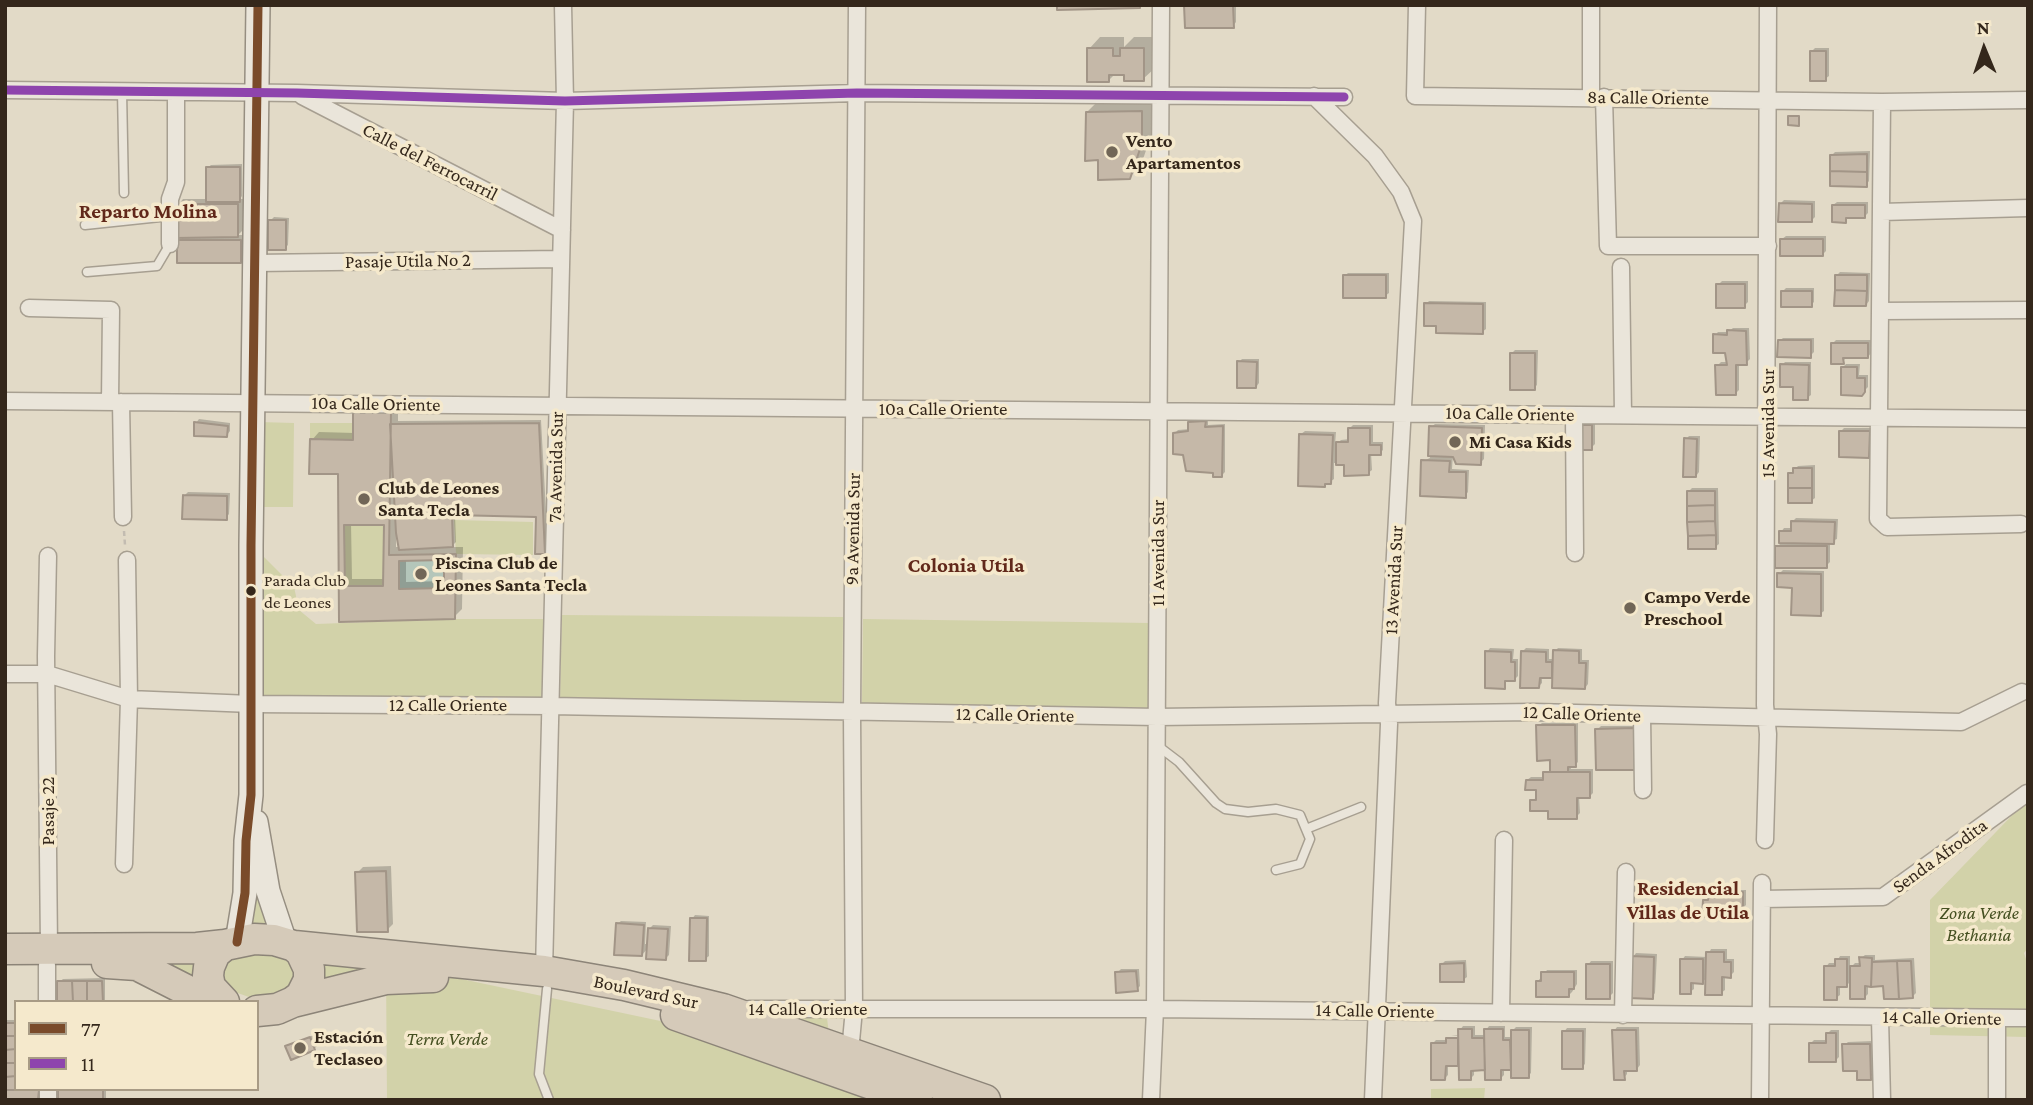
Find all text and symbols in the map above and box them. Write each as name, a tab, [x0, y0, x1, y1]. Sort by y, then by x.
north arrow	[1949, 14, 2019, 84]
text: N	[1976, 17, 1990, 38]
street label: 8a Calle Oriente	[1587, 86, 1709, 110]
street label: Calle del Ferrocarril	[359, 118, 501, 206]
place label: Vento Apartamentos	[1126, 130, 1241, 174]
marker: Vento Apartamentos	[1104, 144, 1120, 160]
district label: Reparto Molina	[79, 199, 217, 225]
street label: Pasaje Utila No 2	[345, 249, 471, 273]
street label: 15 Avenida Sur	[1757, 368, 1779, 478]
street label: 10a Calle Oriente	[311, 391, 441, 417]
street label: 10a Calle Oriente	[879, 398, 1007, 420]
street label: 10a Calle Oriente	[1445, 401, 1575, 427]
street label: 7a Avenida Sur	[544, 411, 568, 523]
place label: Mi Casa Kids	[1469, 431, 1572, 453]
marker: Mi Casa Kids	[1447, 434, 1463, 450]
street label: 9a Avenida Sur	[841, 473, 865, 585]
place label: Club de Leones Santa Tecla	[378, 477, 499, 521]
marker: Club de Leones Santa Tecla	[356, 491, 372, 507]
street label: 11 Avenida Sur	[1147, 500, 1169, 606]
street label: 13 Avenida Sur	[1380, 525, 1408, 635]
place label: Piscina Club de Leones Santa Tecla	[435, 552, 587, 596]
district label: Colonia Utila	[907, 553, 1025, 579]
marker: Piscina Club de Leones Santa Tecla	[413, 566, 429, 582]
place label: Parada Club de Leones	[264, 571, 346, 611]
marker: Parada Club de Leones	[244, 584, 258, 598]
place label: Campo Verde Preschool	[1644, 586, 1750, 630]
marker: Campo Verde Preschool	[1622, 600, 1638, 616]
street label: 12 Calle Oriente	[389, 694, 507, 716]
street label: 12 Calle Oriente	[1523, 701, 1641, 727]
street label: 12 Calle Oriente	[956, 703, 1074, 727]
street label: Pasaje 22	[37, 777, 59, 845]
street label: Senda Afrodita	[1888, 814, 1992, 898]
district label: Residencial Villas de Utila	[1627, 876, 1749, 926]
park label: Zona Verde Bethania	[1939, 902, 2019, 946]
street label: Boulevard Sur	[592, 970, 700, 1014]
street label: 14 Calle Oriente	[749, 998, 867, 1020]
street label: 14 Calle Oriente	[1315, 999, 1435, 1023]
legend	[14, 1000, 259, 1091]
street label: 14 Calle Oriente	[1882, 1006, 2002, 1030]
text: 77	[81, 1017, 100, 1041]
place label: Estación Teclaseo	[314, 1026, 383, 1070]
park label: Terra Verde	[406, 1028, 488, 1050]
marker: Estación Teclaseo	[292, 1040, 308, 1056]
text: 11	[81, 1052, 95, 1076]

